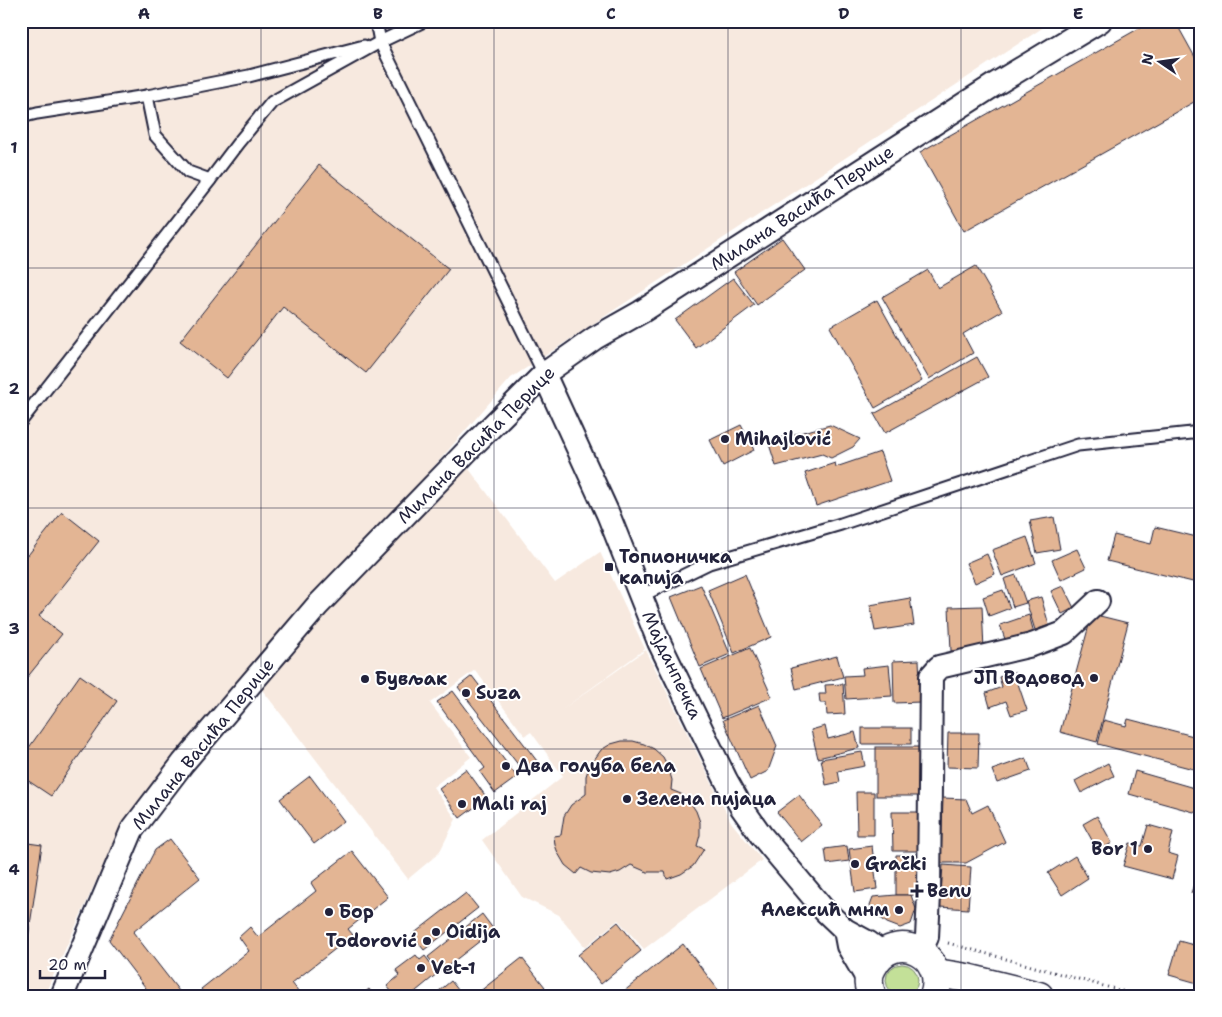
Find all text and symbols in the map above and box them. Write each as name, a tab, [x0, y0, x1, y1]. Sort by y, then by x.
text: A	[138, 3, 150, 24]
text: B	[373, 3, 383, 24]
text: C	[606, 3, 616, 24]
text: D	[838, 3, 850, 24]
text: E	[1073, 3, 1083, 24]
north arrow	[1134, 38, 1184, 88]
text: N	[1137, 52, 1157, 67]
text: 1	[10, 137, 18, 158]
street label: Милана Васића Перице	[706, 140, 898, 276]
street label: Милана Васића Перице	[392, 361, 560, 529]
text: 2	[8, 378, 20, 399]
place label: Mihajlović	[735, 427, 831, 451]
marker: Mihajlović	[719, 433, 731, 445]
place label: Топионичка капија	[619, 545, 733, 590]
marker: Топионичка капија	[603, 561, 615, 573]
street label: Мајданпечка	[636, 607, 708, 723]
text: 3	[8, 618, 20, 639]
street label: Милана Васића Перице	[126, 653, 280, 835]
place label: ЈП Водовод	[974, 666, 1084, 690]
place label: Бувљак	[375, 667, 447, 691]
marker: ЈП Водовод	[1088, 672, 1100, 684]
marker: Бувљак	[359, 673, 371, 685]
place label: Suza	[476, 681, 521, 705]
marker: Suza	[460, 687, 472, 699]
place label: Два голуба бела	[516, 754, 677, 778]
marker: Два голуба бела	[500, 760, 512, 772]
place label: Зелена пијаца	[637, 787, 777, 811]
place label: Mali raj	[472, 792, 547, 816]
marker: Зелена пијаца	[621, 793, 633, 805]
marker: Mali raj	[456, 798, 468, 810]
place label: Bor 1	[1091, 837, 1138, 861]
marker: Bor 1	[1142, 843, 1154, 855]
place label: Grački	[865, 852, 927, 876]
marker: Grački	[849, 858, 861, 870]
text: 4	[8, 859, 20, 880]
place label: Benu	[927, 879, 972, 903]
marker: Benu	[911, 885, 923, 897]
place label: Алексић мнм	[761, 898, 889, 922]
place label: Бор	[339, 900, 374, 924]
marker: Алексић мнм	[893, 904, 905, 916]
marker: Бор	[323, 906, 335, 918]
place label: Oidija	[446, 920, 501, 944]
marker: Oidija	[430, 926, 442, 938]
place label: Todorović	[326, 929, 417, 953]
marker: Todorović	[421, 935, 433, 947]
scale bar	[40, 947, 105, 979]
text: 20 m	[48, 955, 87, 975]
place label: Vet-1	[431, 956, 476, 980]
marker: Vet-1	[415, 962, 427, 974]

